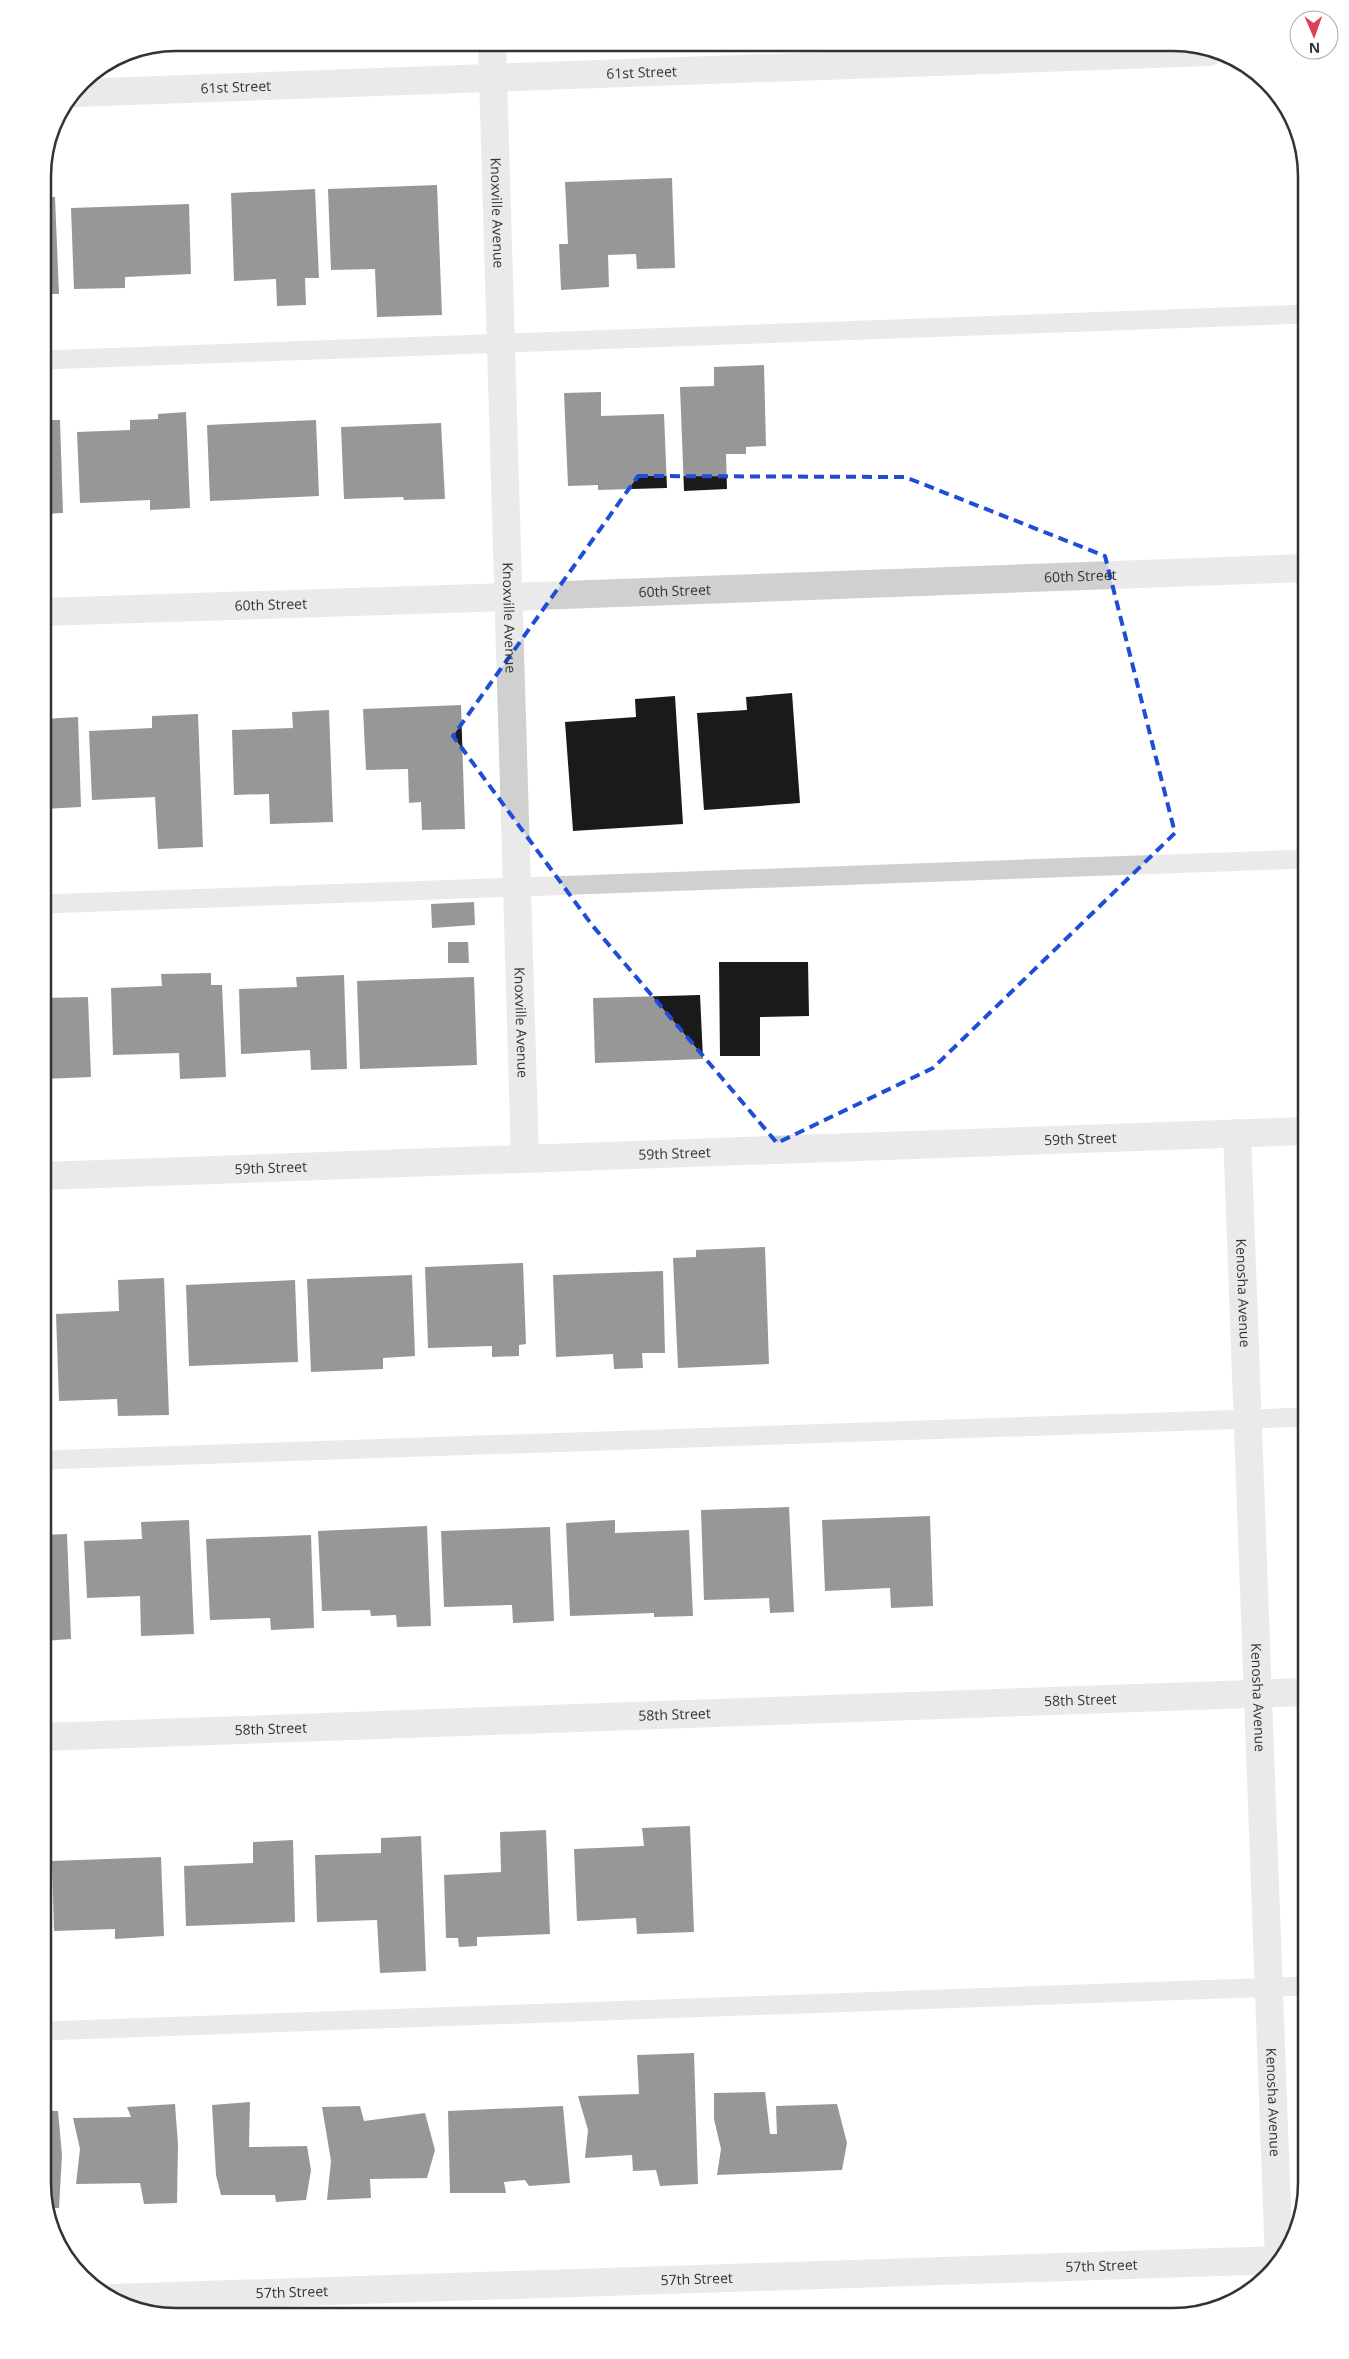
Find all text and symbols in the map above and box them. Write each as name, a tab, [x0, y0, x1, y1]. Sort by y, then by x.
north arrow	[1289, 10, 1339, 60]
text: N	[1308, 39, 1320, 58]
street label: 61st Street	[606, 61, 677, 83]
street label: 61st Street	[200, 76, 271, 97]
street label: Knoxville Avenue	[486, 157, 509, 269]
street label: Knoxville Avenue	[498, 562, 521, 674]
street label: 60th Street	[1044, 565, 1117, 587]
street label: 60th Street	[638, 580, 711, 601]
street label: 60th Street	[234, 593, 307, 615]
street label: Knoxville Avenue	[510, 967, 533, 1078]
street label: 59th Street	[1044, 1128, 1117, 1149]
street label: 59th Street	[638, 1142, 711, 1164]
street label: 59th Street	[234, 1157, 307, 1178]
street label: Kenosha Avenue	[1232, 1238, 1255, 1348]
street label: Kenosha Avenue	[1247, 1643, 1270, 1753]
street label: 58th Street	[1044, 1689, 1117, 1710]
street label: 58th Street	[638, 1703, 711, 1725]
street label: 58th Street	[234, 1718, 307, 1739]
street label: Kenosha Avenue	[1262, 2048, 1285, 2157]
street label: 57th Street	[1065, 2255, 1138, 2276]
street label: 57th Street	[660, 2268, 733, 2289]
street label: 57th Street	[255, 2281, 328, 2302]

